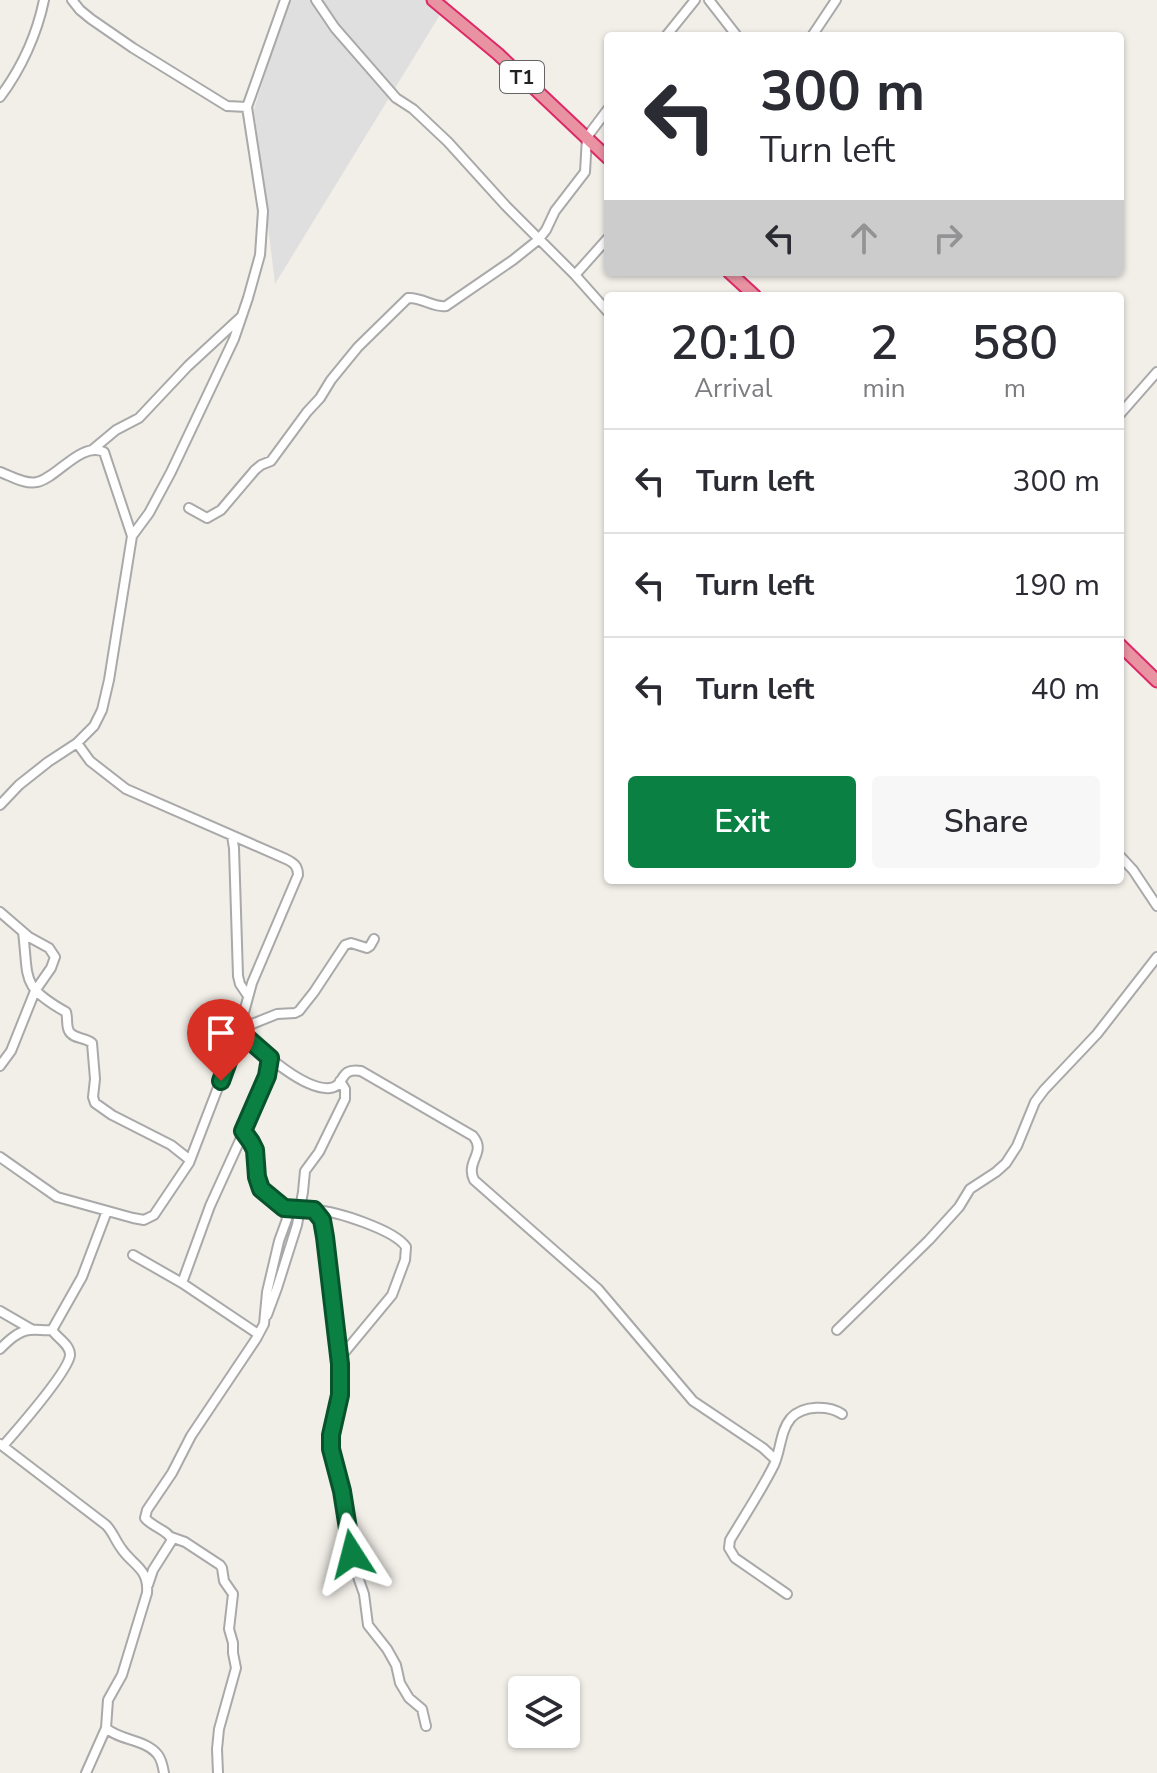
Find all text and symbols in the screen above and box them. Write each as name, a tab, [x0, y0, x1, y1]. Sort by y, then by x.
text: 300 m	[760, 53, 925, 130]
road number: T1	[500, 61, 544, 93]
icon: left	[628, 64, 732, 168]
text: Turn left	[760, 126, 895, 175]
icon: left	[758, 216, 802, 260]
icon: ahead	[842, 216, 886, 260]
icon: right	[926, 216, 970, 260]
text: 20:10	[670, 310, 797, 376]
text: 2	[870, 310, 898, 376]
text: 580	[972, 310, 1058, 376]
text: Arrival	[694, 371, 772, 406]
text: min	[863, 371, 906, 406]
text: m	[1004, 371, 1026, 406]
icon: left	[628, 459, 672, 503]
text: Turn left	[696, 461, 814, 502]
text: 300 m	[1013, 461, 1100, 502]
icon: left	[628, 563, 672, 607]
text: Turn left	[696, 565, 814, 606]
text: 190 m	[1013, 565, 1100, 606]
icon: left	[628, 667, 672, 711]
text: Turn left	[696, 669, 814, 710]
text: 40 m	[1031, 669, 1100, 710]
button: Exit	[628, 776, 856, 868]
button: Share	[872, 776, 1100, 868]
pin	[187, 999, 255, 1081]
icon: arrive	[199, 1011, 243, 1055]
position arrow	[310, 1512, 394, 1596]
map controls	[508, 1676, 580, 1748]
button: layers	[508, 1676, 580, 1748]

